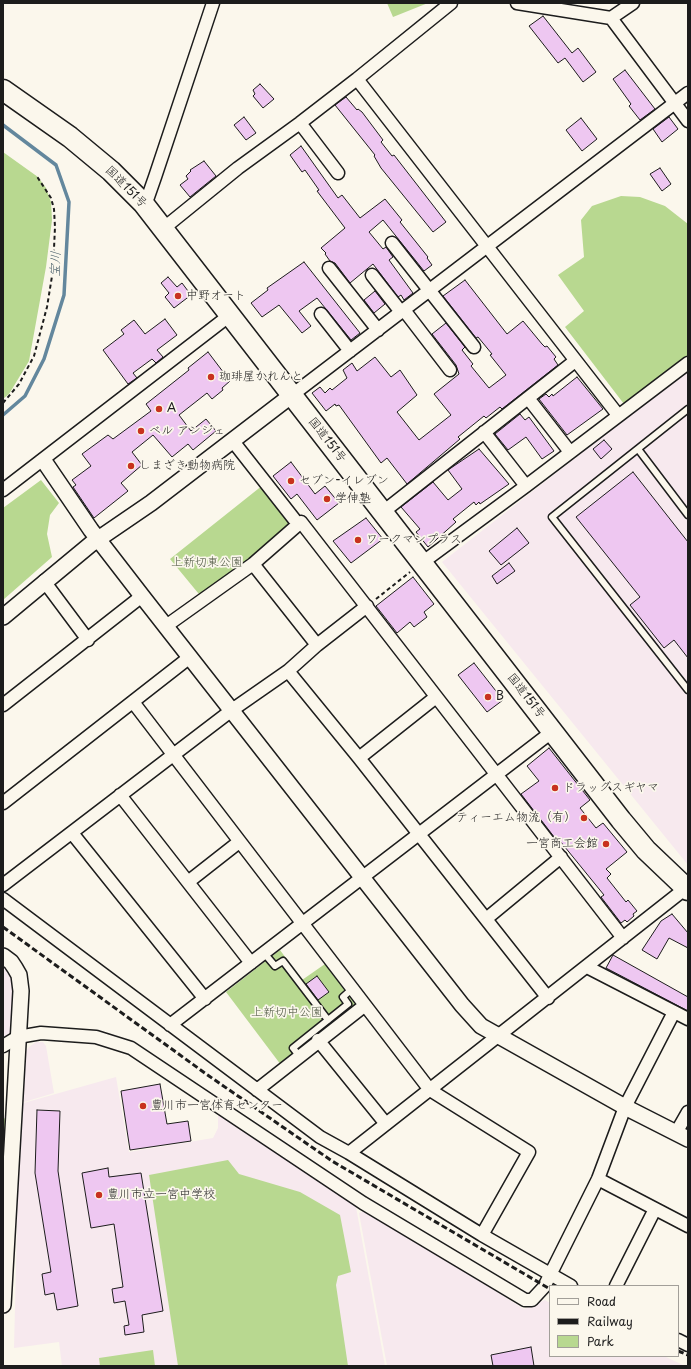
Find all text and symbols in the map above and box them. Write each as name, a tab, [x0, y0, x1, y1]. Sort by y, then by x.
street label: 国道151号	[102, 163, 150, 211]
water label: 宝川	[48, 251, 64, 277]
place label: 中野オート	[186, 289, 246, 303]
marker: 中野オート	[173, 291, 183, 301]
place label: 珈琲屋かれんと	[219, 370, 303, 384]
marker: 珈琲屋かれんと	[206, 372, 216, 382]
place label: A	[167, 402, 176, 416]
marker: A	[154, 404, 164, 414]
street label: 国道151号	[305, 415, 349, 465]
place label: ベル アンジェ	[149, 424, 225, 438]
marker: ベル アンジェ	[136, 426, 146, 436]
place label: しまざき動物病院	[139, 459, 235, 473]
marker: しまざき動物病院	[126, 461, 136, 471]
place label: セブン-イレブン	[299, 474, 389, 488]
marker: セブン-イレブン	[286, 476, 296, 486]
place label: 学伸塾	[335, 492, 371, 506]
marker: 学伸塾	[322, 494, 332, 504]
place label: ワークマンプラス	[366, 533, 462, 547]
marker: ワークマンプラス	[353, 535, 363, 545]
park label: 上新切東公園	[171, 556, 243, 570]
street label: 国道151号	[504, 671, 548, 721]
place label: B	[496, 690, 504, 704]
marker: B	[483, 692, 493, 702]
place label: ドラッグスギヤマ	[563, 781, 659, 795]
marker: ドラッグスギヤマ	[550, 783, 560, 793]
place label: ティーエム物流（有）	[456, 811, 576, 825]
marker: ティーエム物流（有）	[579, 813, 589, 823]
place label: 一宮商工会館	[526, 837, 598, 851]
marker: 一宮商工会館	[601, 839, 611, 849]
park label: 上新切中公園	[251, 1006, 323, 1020]
place label: 豊川市一宮体育センター	[151, 1099, 283, 1113]
marker: 豊川市一宮体育センター	[138, 1101, 148, 1111]
place label: 豊川市立一宮中学校	[107, 1188, 215, 1202]
marker: 豊川市立一宮中学校	[94, 1190, 104, 1200]
legend	[549, 1285, 679, 1357]
text: Road	[587, 1292, 616, 1310]
text: Railway	[587, 1312, 633, 1330]
text: Park	[587, 1332, 614, 1350]

